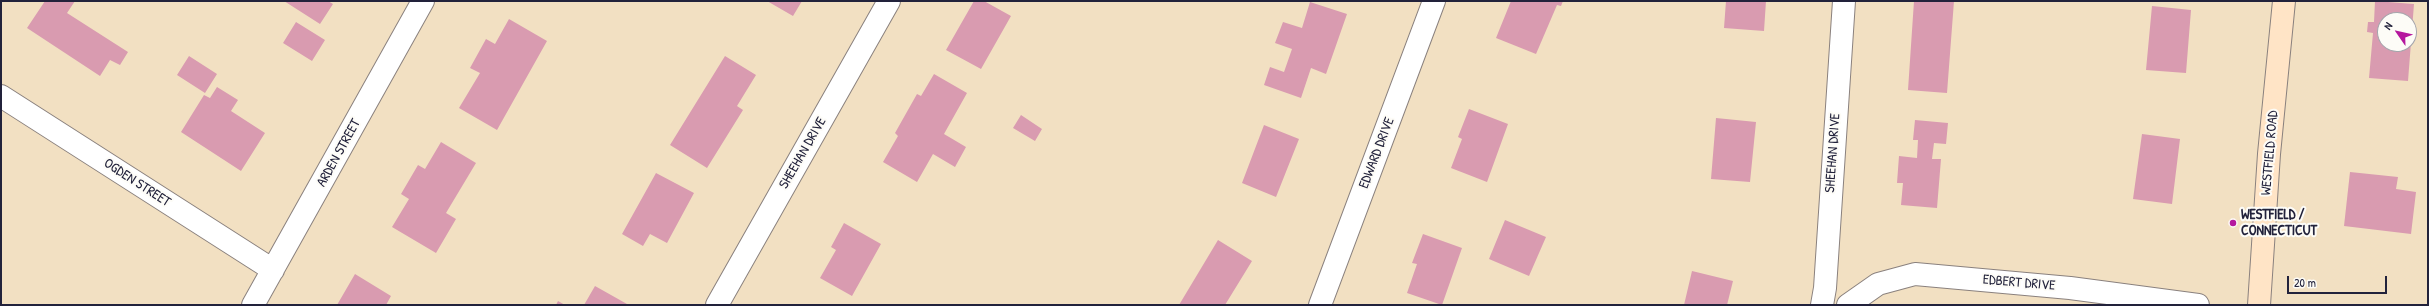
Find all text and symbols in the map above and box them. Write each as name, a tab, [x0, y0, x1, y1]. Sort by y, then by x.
north arrow	[2377, 12, 2417, 52]
text: N	[2380, 20, 2395, 32]
street label: WESTFIELD ROAD	[2258, 110, 2282, 196]
street label: SHEEHAN DRIVE	[1822, 113, 1844, 193]
street label: SHEEHAN DRIVE	[776, 114, 830, 192]
street label: EDWARD DRIVE	[1356, 115, 1398, 191]
street label: ARDEN STREET	[313, 116, 365, 190]
street label: OGDEN STREET	[100, 155, 174, 211]
place label: WESTFIELD / CONNECTICUT	[2241, 207, 2317, 240]
marker: WESTFIELD / CONNECTICUT	[2228, 218, 2238, 228]
scale bar	[2289, 268, 2389, 294]
street label: EDBERT DRIVE	[1982, 271, 2056, 295]
text: 20 m	[2294, 274, 2316, 291]

